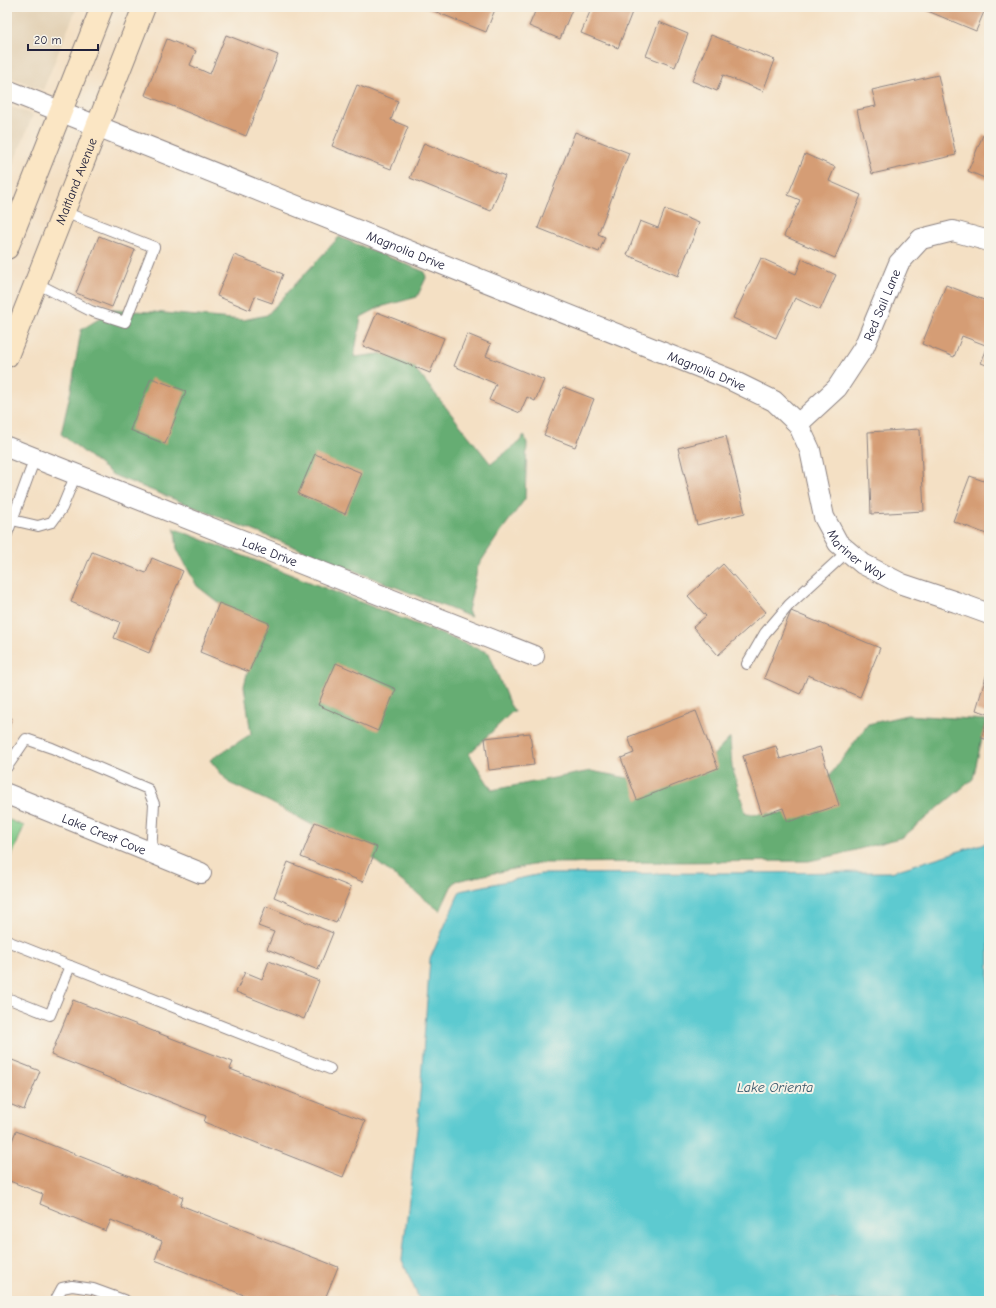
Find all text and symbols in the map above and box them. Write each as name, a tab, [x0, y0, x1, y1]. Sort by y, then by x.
scale bar	[28, 26, 98, 52]
text: 20 m	[34, 33, 62, 47]
street label: Maitland Avenue	[52, 135, 100, 227]
street label: Magnolia Drive	[365, 227, 448, 272]
street label: Red Sail Lane	[860, 266, 903, 343]
street label: Magnolia Drive	[665, 348, 749, 394]
street label: Mariner Way	[824, 527, 889, 582]
street label: Lake Drive	[240, 534, 300, 569]
street label: Lake Crest Cove	[60, 810, 149, 858]
water label: Lake Orienta	[737, 1079, 813, 1096]

